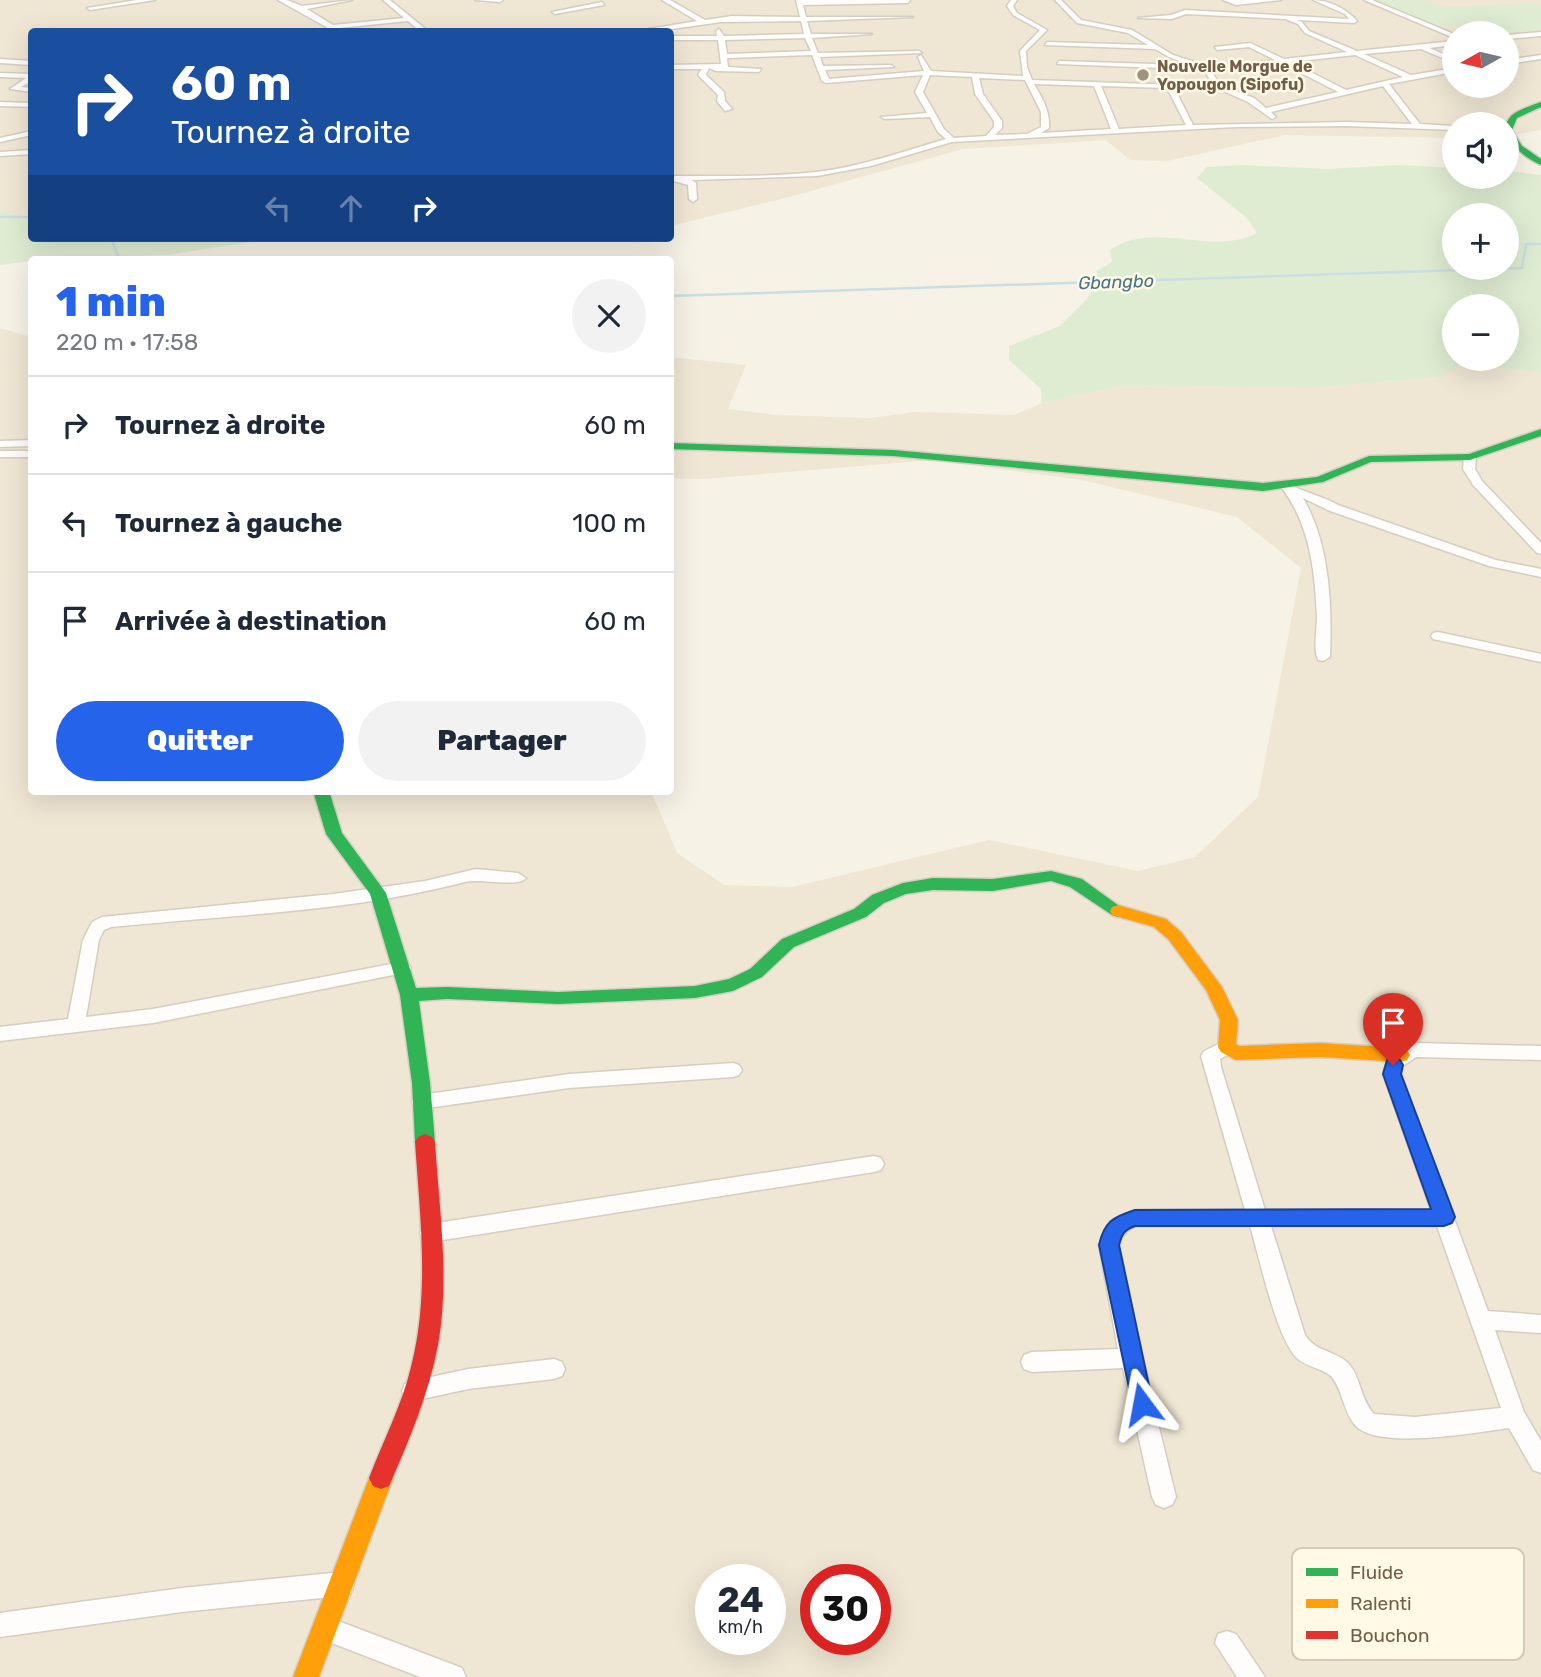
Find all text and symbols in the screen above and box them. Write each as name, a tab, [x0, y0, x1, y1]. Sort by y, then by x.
north arrow	[1442, 21, 1519, 98]
map controls	[1442, 21, 1519, 371]
text: 60 m	[171, 54, 292, 112]
icon: right	[56, 56, 147, 147]
place label: Nouvelle Morgue de Yopougon (Sipofu)	[1157, 57, 1312, 94]
marker: Nouvelle Morgue de Yopougon (Sipofu)	[1135, 67, 1151, 83]
button: sound	[1442, 112, 1519, 189]
text: Tournez à droite	[171, 113, 411, 151]
icon: left	[259, 189, 297, 227]
icon: ahead	[332, 189, 370, 227]
icon: right	[405, 189, 443, 227]
button: +	[1442, 203, 1519, 280]
water label: Gbangbo	[1078, 270, 1154, 294]
text: 1 min	[56, 277, 166, 327]
button: close	[572, 279, 646, 353]
button: −	[1442, 294, 1519, 371]
text: 220 m · 17:58	[56, 328, 198, 356]
icon: right	[56, 406, 94, 444]
text: Tournez à droite	[115, 410, 325, 441]
text: 60 m	[584, 410, 646, 441]
icon: left	[56, 504, 94, 542]
text: Tournez à gauche	[115, 508, 343, 539]
text: 100 m	[572, 508, 646, 539]
icon: arrive	[56, 602, 94, 640]
text: Arrivée à destination	[115, 606, 387, 637]
text: 60 m	[584, 606, 646, 637]
button: Quitter	[56, 701, 344, 781]
button: Partager	[358, 701, 646, 781]
pin	[1363, 993, 1423, 1065]
icon: arrive	[1374, 1004, 1412, 1042]
position arrow	[1105, 1367, 1179, 1441]
legend	[1292, 1548, 1524, 1660]
text: Fluide	[1350, 1561, 1404, 1584]
speed limit sign: 30	[800, 1564, 891, 1655]
text: 24	[717, 1579, 764, 1621]
text: Ralenti	[1350, 1592, 1412, 1615]
text: km/h	[718, 1616, 763, 1638]
text: Bouchon	[1350, 1624, 1430, 1647]

